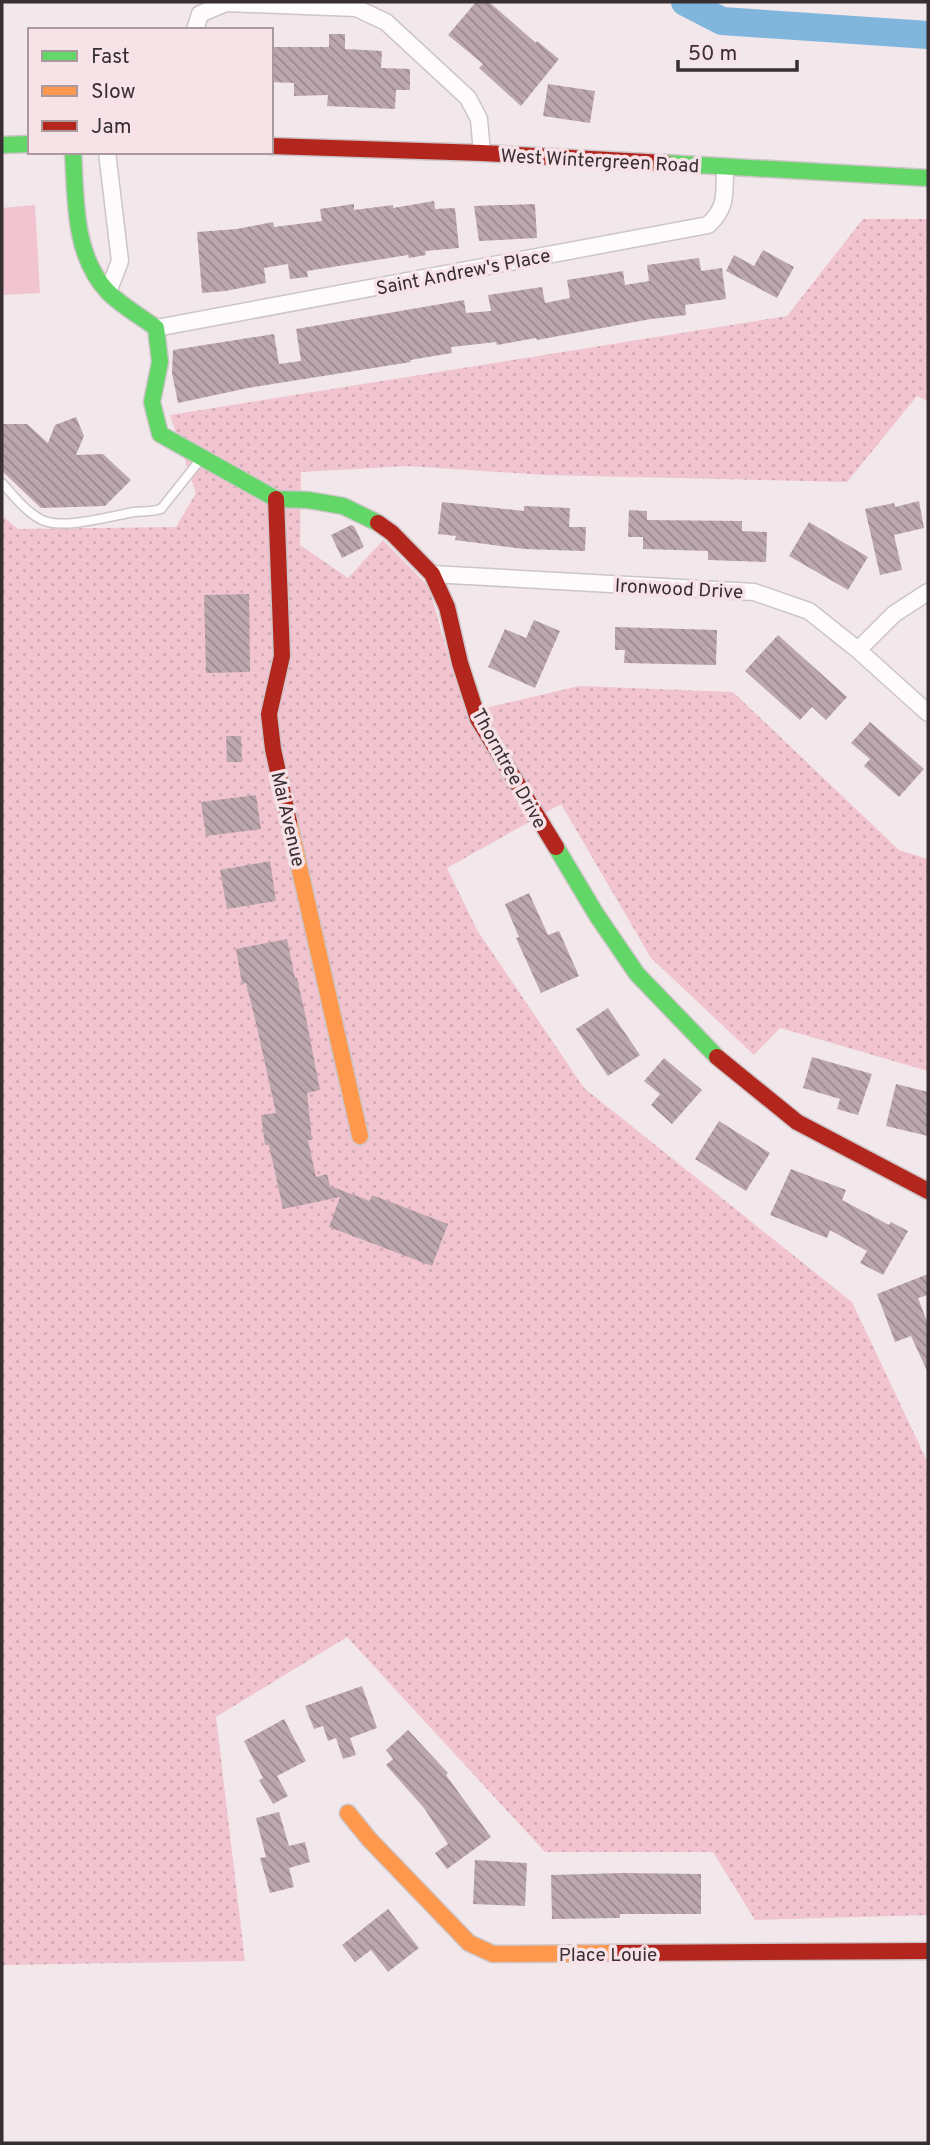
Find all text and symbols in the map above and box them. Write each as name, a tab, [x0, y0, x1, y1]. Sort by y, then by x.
legend	[28, 28, 273, 154]
scale bar	[678, 28, 797, 72]
text: 50 m	[688, 41, 737, 68]
text: Fast	[91, 44, 130, 71]
text: Slow	[91, 79, 136, 106]
text: Jam	[91, 114, 132, 141]
street label: West Wintergreen Road	[500, 145, 700, 179]
street label: Saint Andrew's Place	[374, 244, 553, 302]
street label: Ironwood Drive	[614, 575, 744, 605]
street label: Thorntree Drive	[465, 705, 551, 833]
street label: Mai Avenue	[264, 770, 310, 869]
street label: Place Louie	[559, 1944, 657, 1968]

